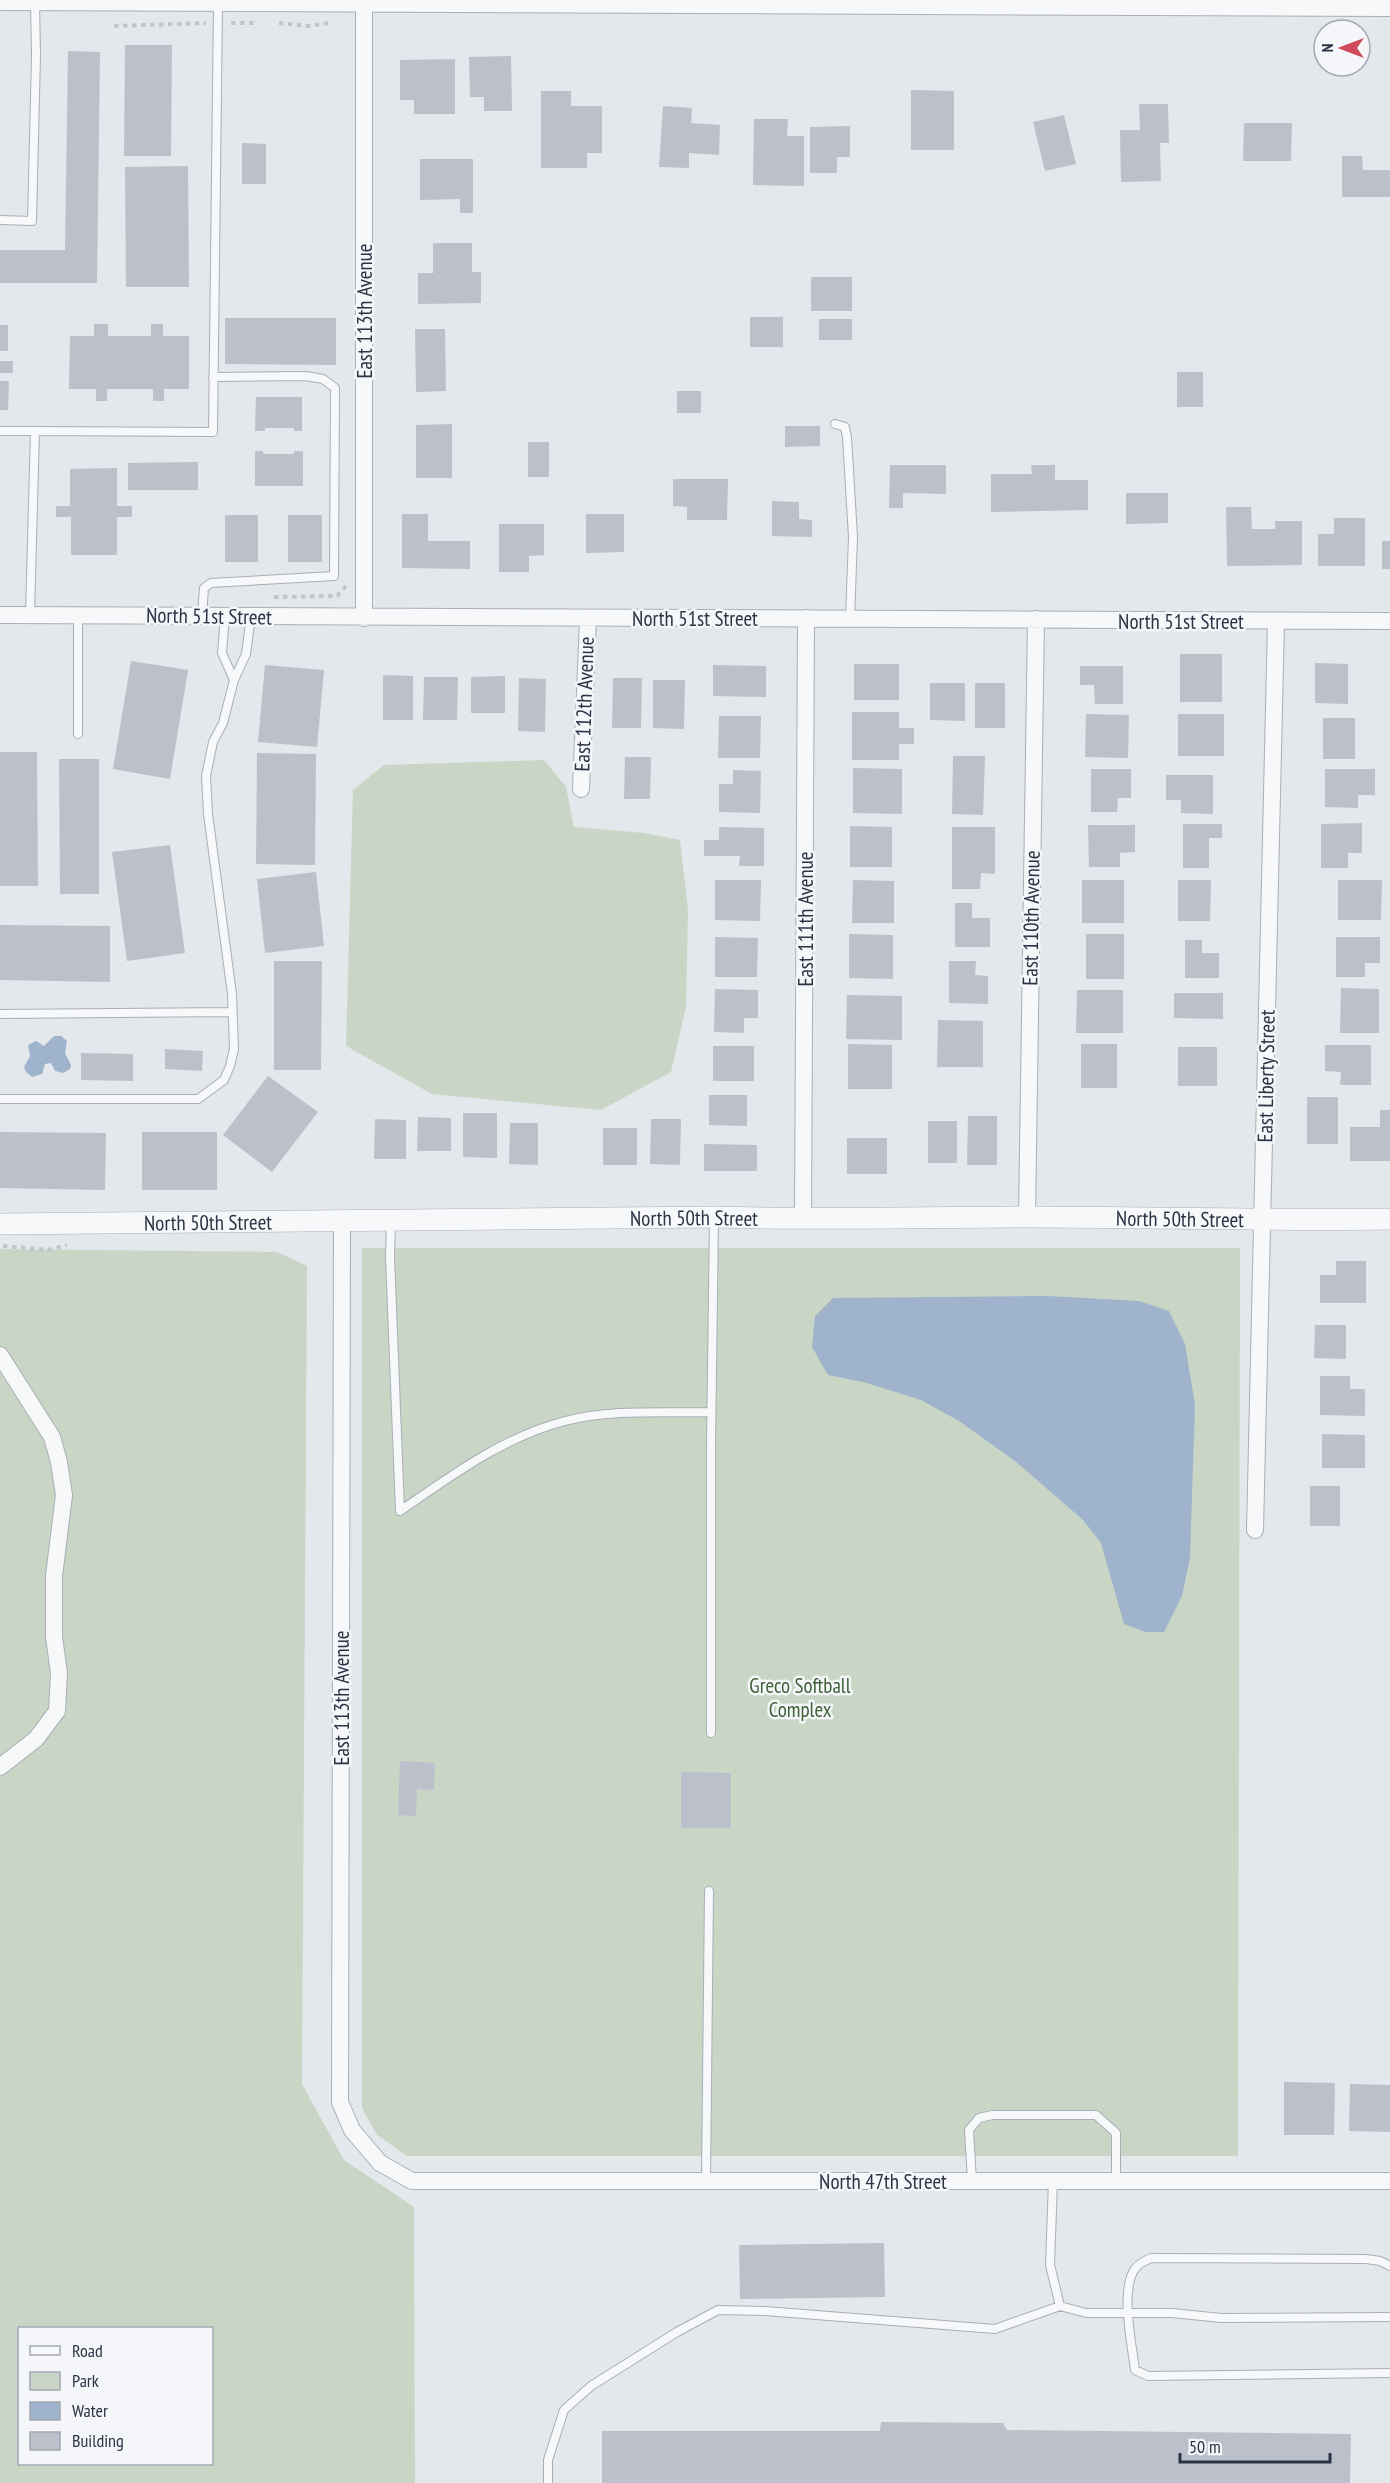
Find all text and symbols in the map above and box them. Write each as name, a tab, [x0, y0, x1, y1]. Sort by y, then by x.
north arrow	[1312, 18, 1372, 78]
text: N	[1317, 44, 1337, 52]
street label: East 113th Avenue	[351, 243, 378, 379]
street label: North 51st Street	[146, 601, 272, 631]
street label: North 51st Street	[632, 605, 758, 632]
street label: North 51st Street	[1118, 608, 1244, 635]
street label: East 112th Avenue	[568, 636, 600, 772]
street label: East 110th Avenue	[1016, 850, 1046, 986]
street label: East 111th Avenue	[792, 851, 819, 987]
street label: East Liberty Street	[1251, 1009, 1281, 1143]
street label: North 50th Street	[630, 1203, 758, 1231]
street label: North 50th Street	[1116, 1204, 1244, 1233]
street label: North 50th Street	[144, 1208, 272, 1236]
street label: East 113th Avenue	[328, 1630, 355, 1766]
park label: Greco Softball Complex	[749, 1672, 851, 1723]
street label: North 47th Street	[819, 2168, 947, 2195]
legend	[18, 2327, 213, 2465]
text: Road	[72, 2339, 103, 2362]
text: Park	[72, 2369, 99, 2392]
text: Water	[72, 2399, 108, 2422]
scale bar	[1180, 2426, 1330, 2464]
text: Building	[72, 2429, 124, 2452]
text: 50 m	[1189, 2435, 1221, 2458]

